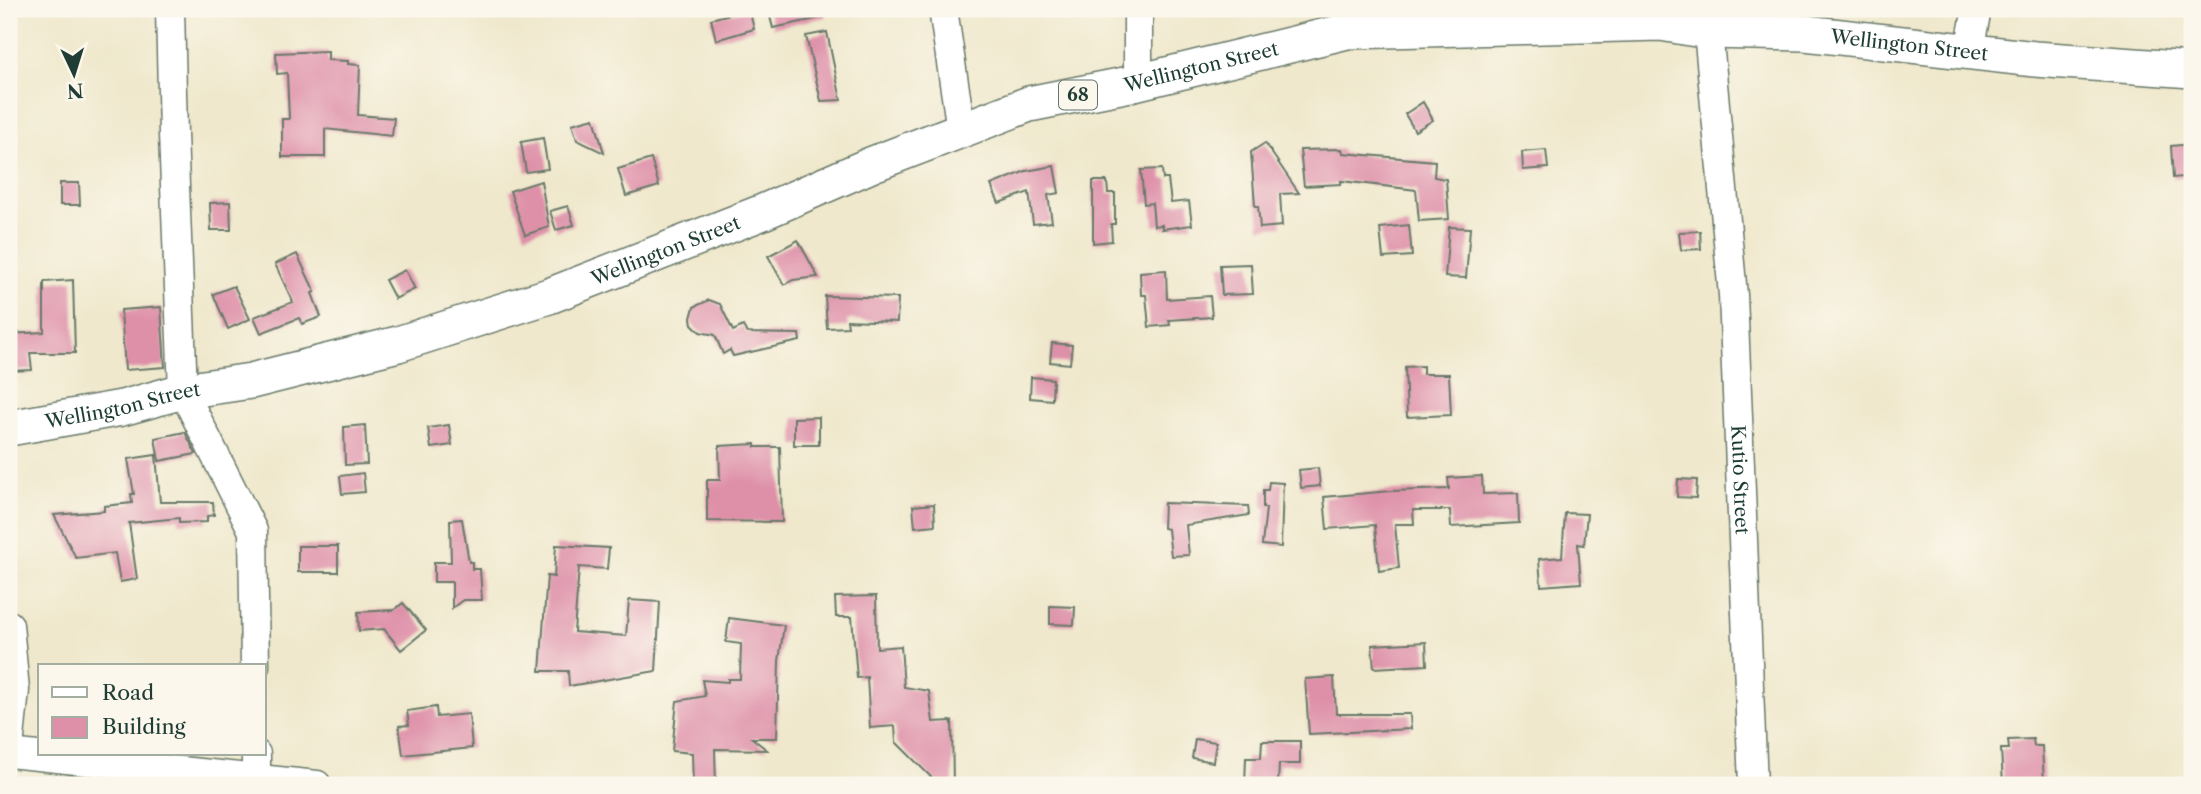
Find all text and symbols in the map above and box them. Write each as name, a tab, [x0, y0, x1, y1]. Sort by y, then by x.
street label: Wellington Street	[1828, 24, 1989, 65]
street label: Wellington Street	[1121, 37, 1281, 97]
north arrow	[38, 38, 108, 108]
text: N	[66, 78, 84, 103]
road number: 68	[1059, 80, 1097, 110]
street label: Wellington Street	[587, 211, 744, 290]
street label: Wellington Street	[42, 377, 202, 433]
street label: Kutio Street	[1727, 424, 1754, 535]
legend	[38, 664, 266, 756]
text: Road	[102, 680, 154, 705]
text: Building	[102, 714, 187, 739]

